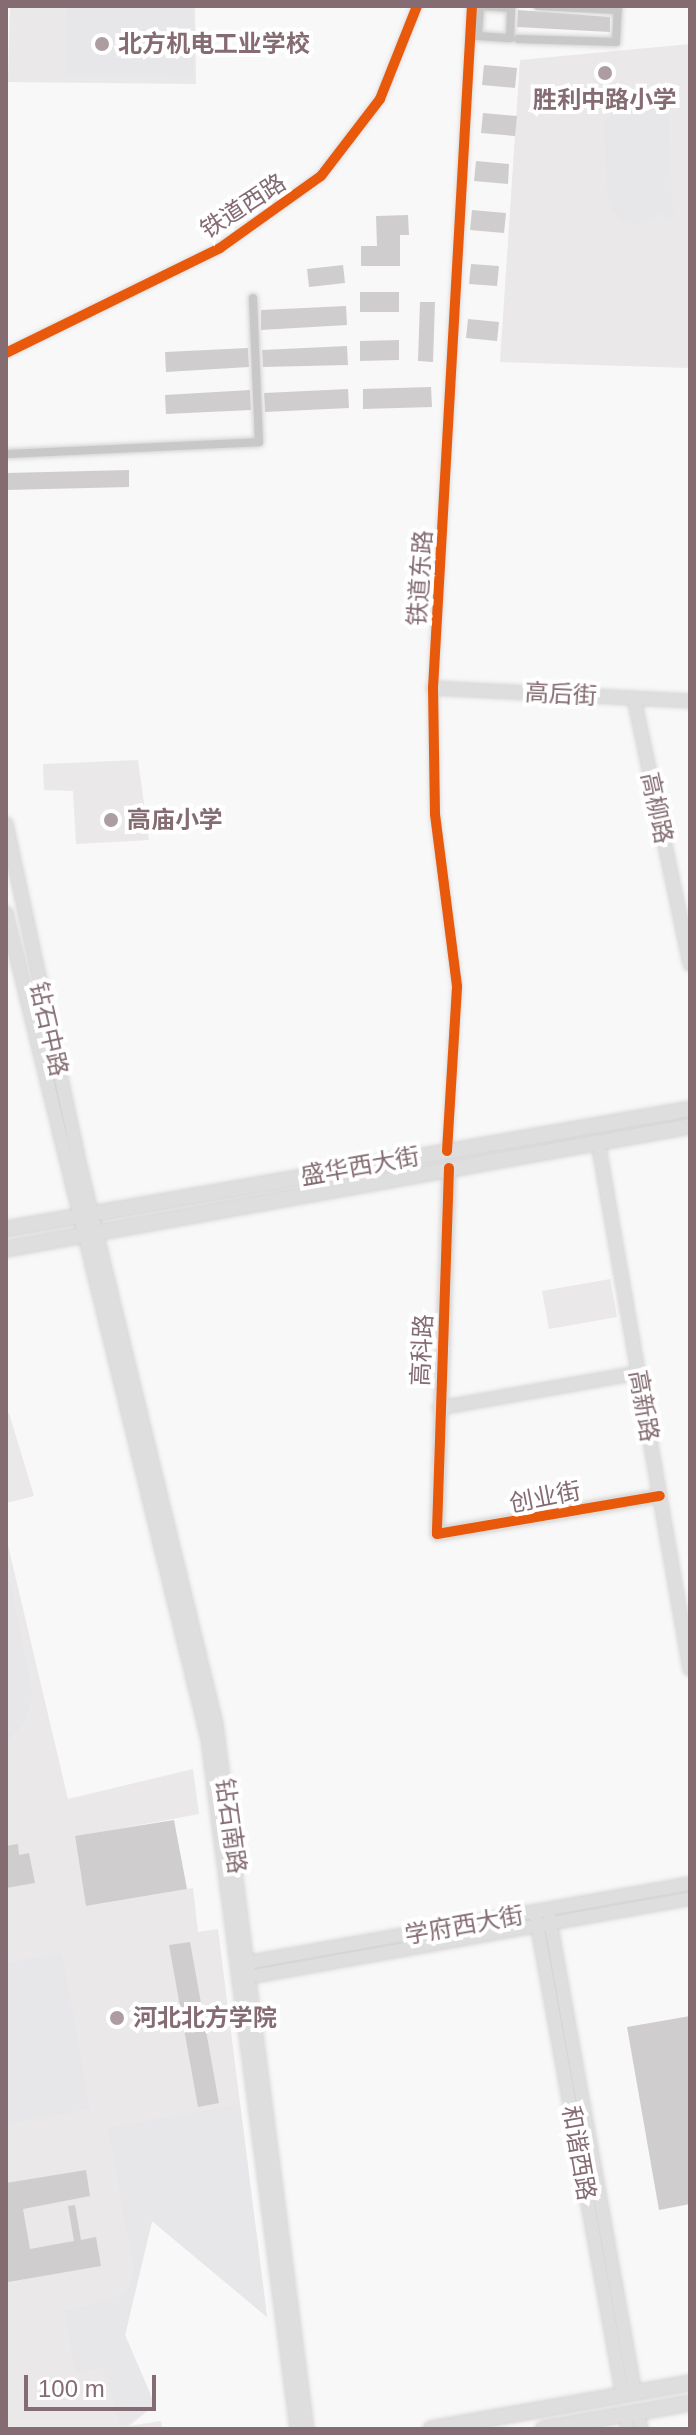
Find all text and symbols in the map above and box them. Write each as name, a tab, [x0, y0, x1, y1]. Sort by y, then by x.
place label: 北方机电工业学校	[118, 30, 310, 58]
marker: 北方机电工业学校	[93, 35, 111, 53]
marker: 胜利中路小学	[596, 64, 614, 82]
place label: 胜利中路小学	[533, 86, 677, 114]
street label: 铁道西路	[195, 168, 291, 244]
street label: 铁道东路	[402, 529, 438, 627]
street label: 高后街	[524, 678, 598, 710]
street label: 高柳路	[635, 770, 679, 846]
place label: 高庙小学	[127, 806, 223, 834]
marker: 高庙小学	[102, 811, 120, 829]
street label: 钻石中路	[24, 979, 74, 1079]
street label: 盛华西大街	[298, 1141, 422, 1191]
street label: 高科路	[406, 1313, 438, 1387]
street label: 高新路	[624, 1368, 664, 1444]
street label: 创业街	[507, 1476, 583, 1518]
street label: 钻石南路	[210, 1776, 252, 1876]
street label: 学府西大街	[402, 1900, 526, 1950]
place label: 河北北方学院	[133, 2004, 277, 2032]
marker: 河北北方学院	[108, 2009, 126, 2027]
street label: 和谐西路	[556, 2103, 602, 2203]
scale bar	[28, 2359, 160, 2409]
text: 100 m	[38, 2375, 105, 2402]

